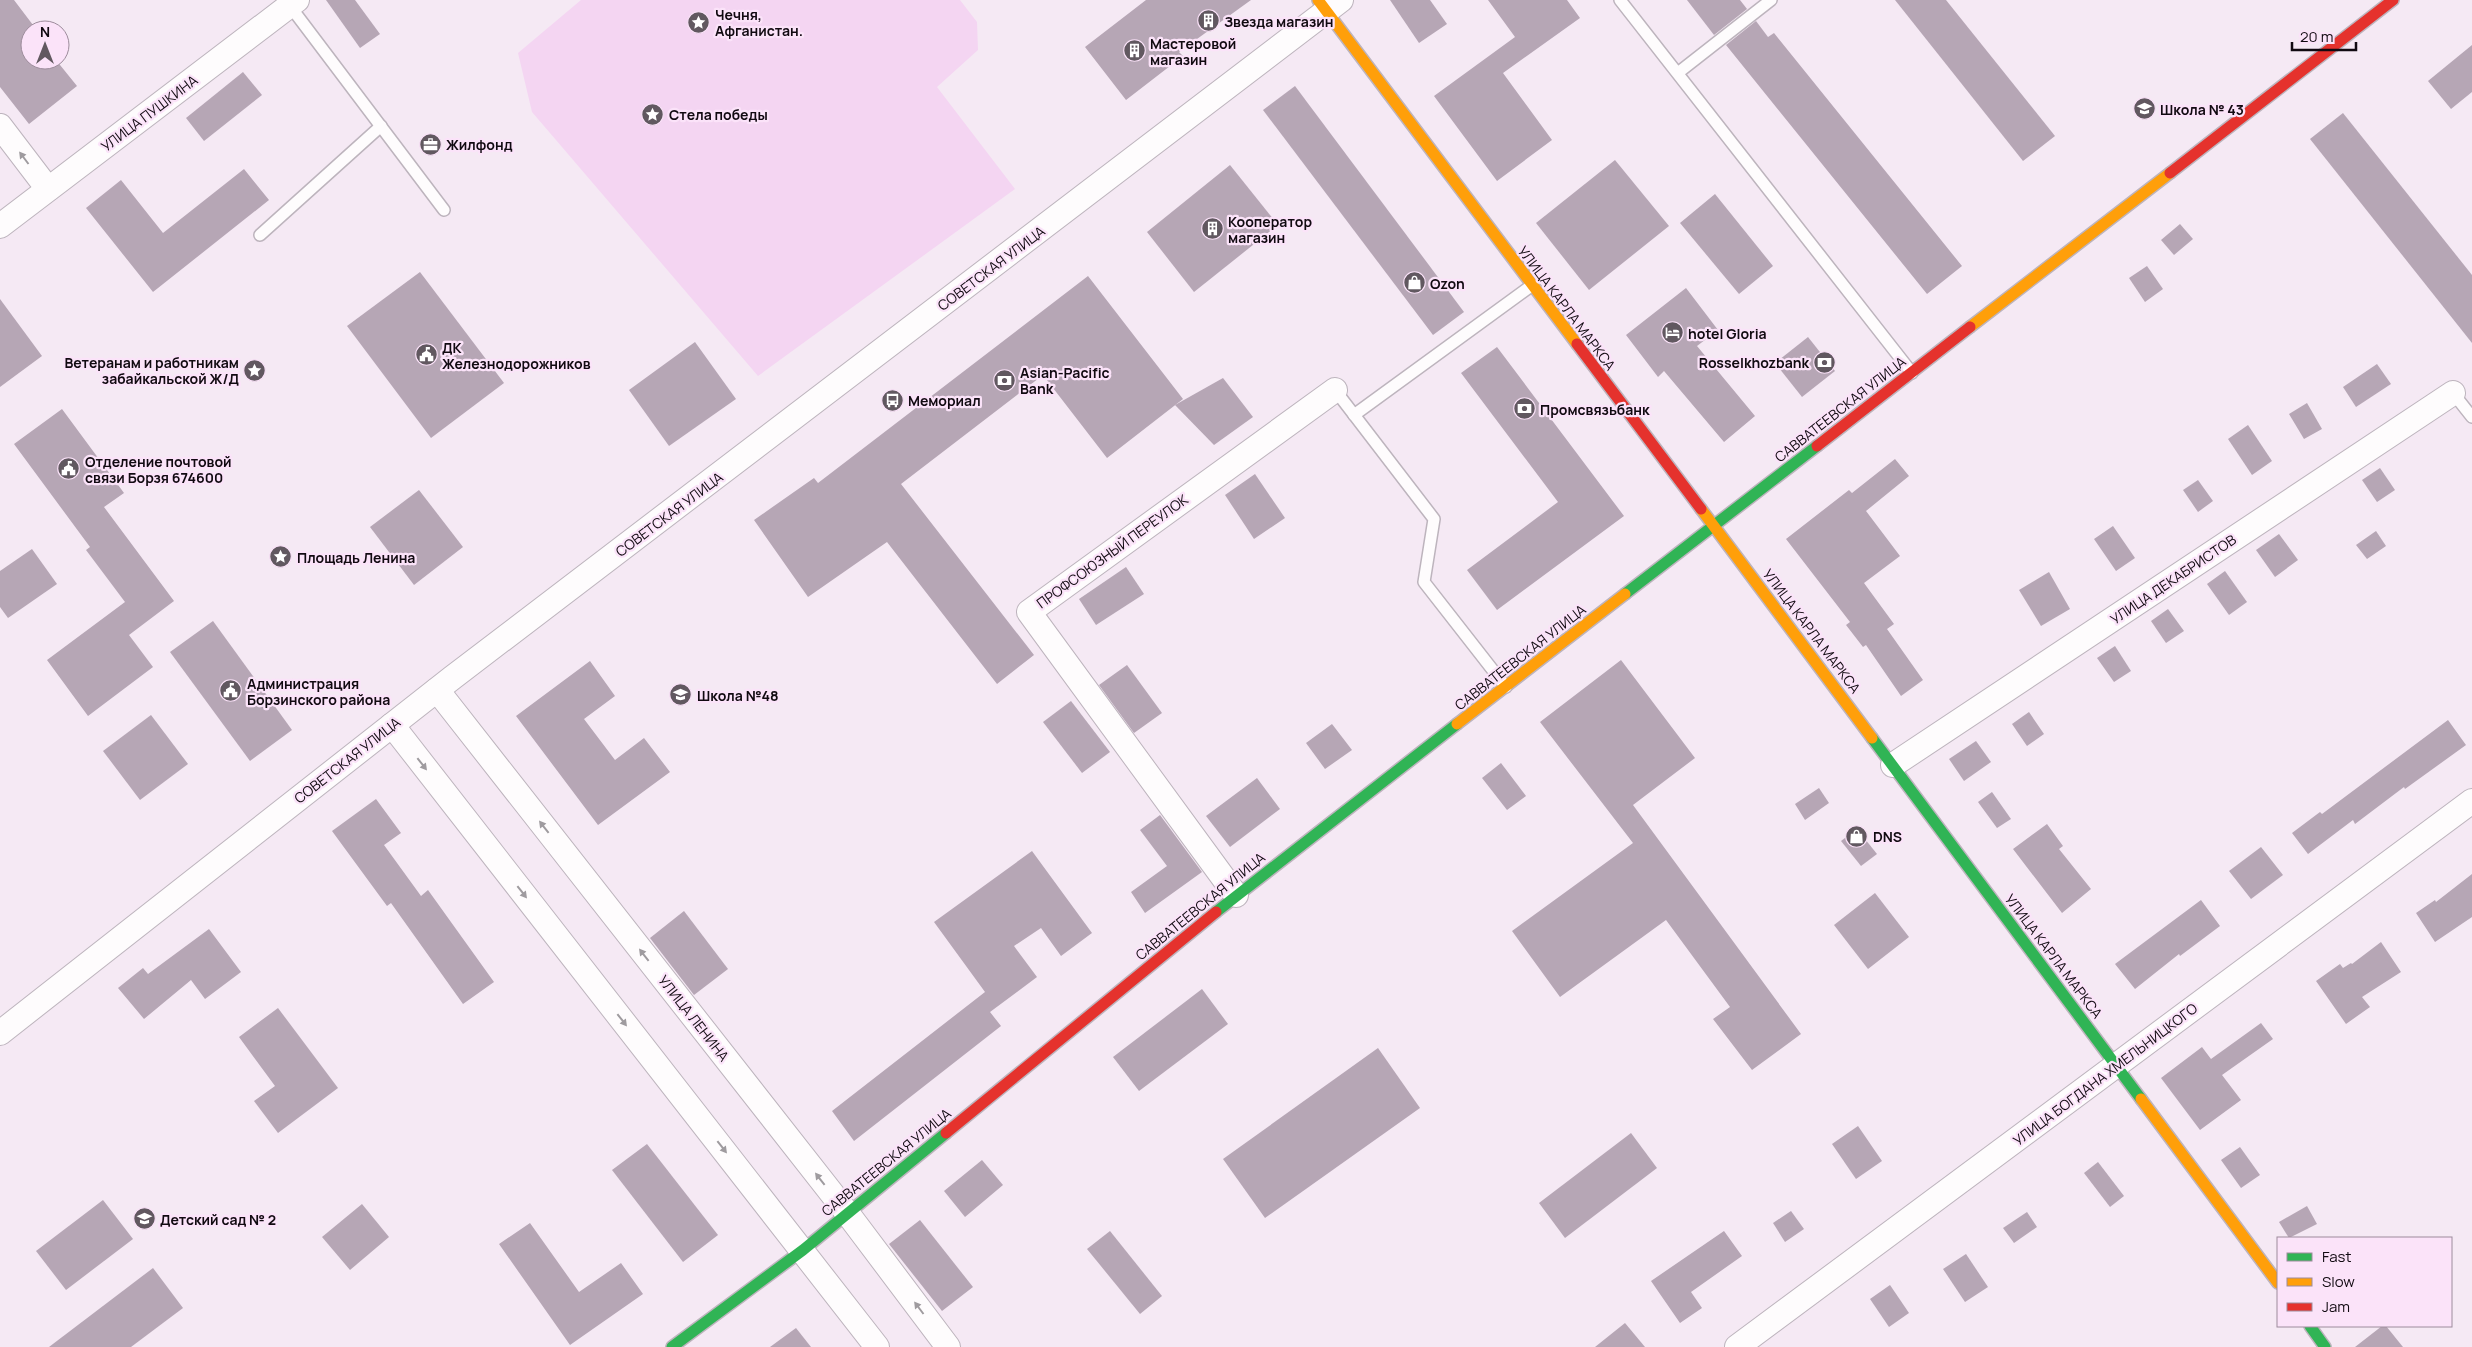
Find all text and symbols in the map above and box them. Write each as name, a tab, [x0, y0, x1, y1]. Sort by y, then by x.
place label: Чечня, Афганистан.	[715, 5, 803, 40]
building icon: Звезда магазин	[1196, 9, 1220, 33]
place icon: Чечня, Афганистан.	[687, 10, 711, 34]
place label: Звезда магазин	[1224, 12, 1333, 31]
north arrow	[20, 20, 70, 70]
scale bar	[2292, 20, 2356, 52]
text: N	[40, 22, 50, 41]
text: 20 m	[2300, 26, 2333, 47]
place label: Мастеровой магазин	[1150, 34, 1236, 69]
building icon: Мастеровой магазин	[1122, 39, 1146, 63]
street label: УЛИЦА ПУШКИНА	[97, 70, 201, 156]
school or university icon: Школа № 43	[2132, 97, 2156, 121]
place label: Школа № 43	[2160, 100, 2244, 119]
place icon: Стела победы	[641, 102, 665, 126]
place label: Стела победы	[669, 105, 768, 124]
office icon: Жилфонд	[418, 132, 442, 156]
place label: Жилфонд	[446, 135, 513, 154]
one-way arrow	[19, 151, 29, 165]
place label: Кооператор магазин	[1228, 212, 1312, 247]
building icon: Кооператор магазин	[1200, 217, 1224, 241]
street label: СОВЕТСКАЯ УЛИЦА	[933, 221, 1049, 315]
street label: УЛИЦА КАРЛА МАРКСА	[1514, 242, 1620, 374]
shop icon: Ozon	[1402, 271, 1426, 295]
place label: Ozon	[1430, 274, 1465, 293]
hotel icon: hotel Gloria	[1660, 321, 1684, 345]
place label: hotel Gloria	[1688, 324, 1767, 343]
place label: ДК Железнодорожников	[442, 338, 591, 373]
public building icon: ДК Железнодорожников	[414, 343, 438, 367]
bank icon: Rosselkhozbank	[1813, 350, 1837, 374]
street label: САВВАТЕЕВСКАЯ УЛИЦА	[1771, 352, 1910, 466]
place label: Ветеранам и работникам забайкальской Ж/Д	[64, 353, 239, 388]
place label: Rosselkhozbank	[1699, 353, 1809, 372]
place icon: Ветеранам и работникам забайкальской Ж/Д	[243, 358, 267, 382]
place label: Asian-Pacific Bank	[1020, 363, 1110, 398]
bank icon: Asian-Pacific Bank	[992, 368, 1016, 392]
bus stop icon: Мемориал	[880, 388, 904, 412]
place label: Мемориал	[908, 391, 981, 410]
bank icon: Промсвязьбанк	[1512, 397, 1536, 421]
place label: Промсвязьбанк	[1540, 400, 1650, 419]
place label: Отделение почтовой связи Борзя 674600	[85, 452, 232, 487]
public building icon: Отделение почтовой связи Борзя 674600	[57, 457, 81, 481]
street label: СОВЕТСКАЯ УЛИЦА	[611, 467, 727, 561]
street label: ПРОФСОЮЗНЫЙ ПЕРЕУЛОК	[1033, 489, 1192, 612]
street label: УЛИЦА ДЕКАБРИСТОВ	[2106, 530, 2240, 628]
place icon: Площадь Ленина	[269, 545, 293, 569]
place label: Площадь Ленина	[297, 548, 415, 567]
street label: УЛИЦА КАРЛА МАРКСА	[1759, 565, 1865, 697]
street label: САВВАТЕЕВСКАЯ УЛИЦА	[1451, 600, 1590, 714]
place label: Администрация Борзинского района	[247, 674, 390, 709]
public building icon: Администрация Борзинского района	[219, 679, 243, 703]
school or university icon: Школа №48	[669, 683, 693, 707]
place label: Школа №48	[697, 686, 779, 705]
street label: СОВЕТСКАЯ УЛИЦА	[290, 712, 404, 807]
one-way arrow	[416, 757, 427, 770]
one-way arrow	[538, 821, 549, 834]
shop icon: DNS	[1845, 824, 1869, 848]
place label: DNS	[1873, 827, 1902, 846]
street label: САВВАТЕЕВСКАЯ УЛИЦА	[1131, 848, 1269, 964]
one-way arrow	[516, 885, 527, 898]
street label: УЛИЦА КАРЛА МАРКСА	[2001, 890, 2107, 1022]
one-way arrow	[639, 948, 649, 962]
street label: УЛИЦА ЛЕНИНА	[654, 971, 734, 1065]
street label: УЛИЦА БОГДАНА ХМЕЛЬНИЦКОГО	[2009, 998, 2201, 1150]
one-way arrow	[617, 1013, 627, 1026]
street label: САВВАТЕЕВСКАЯ УЛИЦА	[817, 1104, 955, 1220]
one-way arrow	[717, 1141, 728, 1154]
one-way arrow	[815, 1173, 826, 1186]
school or university icon: Детский сад № 2	[132, 1207, 156, 1231]
place label: Детский сад № 2	[160, 1210, 276, 1229]
legend	[2277, 1237, 2452, 1327]
text: Fast	[2322, 1246, 2351, 1267]
text: Slow	[2322, 1271, 2355, 1292]
text: Jam	[2322, 1296, 2350, 1317]
one-way arrow	[913, 1302, 924, 1315]

